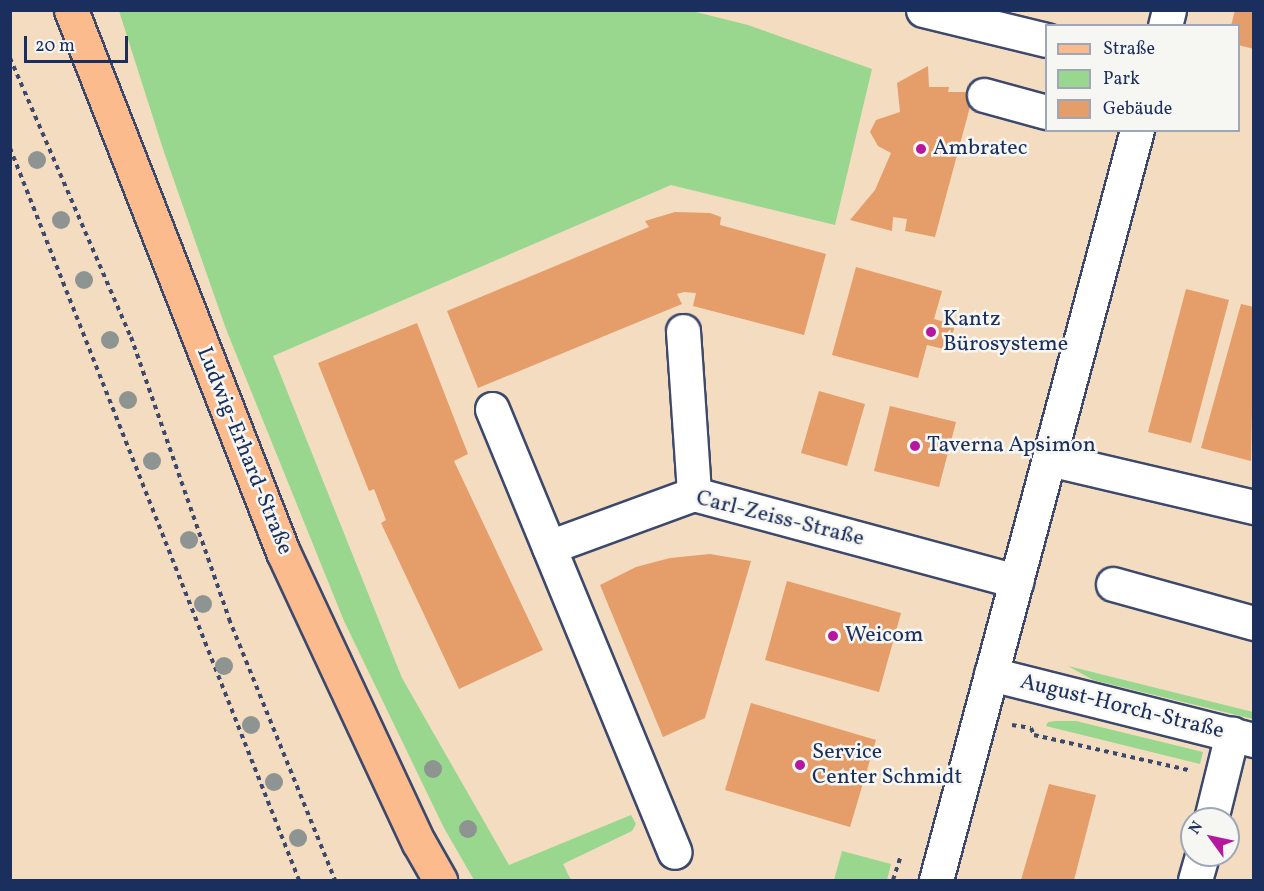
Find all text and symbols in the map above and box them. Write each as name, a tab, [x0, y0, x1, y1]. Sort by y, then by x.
scale bar	[27, 24, 130, 62]
legend	[1045, 24, 1240, 132]
text: 20 m	[35, 34, 75, 59]
text: Straße	[1103, 37, 1155, 62]
text: Park	[1103, 67, 1140, 92]
text: Gebäude	[1103, 97, 1172, 122]
place label: Ambratec	[933, 136, 1028, 162]
marker: Ambratec	[914, 142, 928, 156]
place label: Kantz Bürosysteme	[943, 306, 1068, 358]
marker: Kantz Bürosysteme	[924, 325, 938, 339]
street label: Ludwig-Erhard-Straße	[190, 343, 298, 559]
place label: Taverna Apsimon	[927, 433, 1096, 459]
marker: Taverna Apsimon	[908, 439, 922, 453]
street label: Carl-Zeiss-Straße	[693, 485, 867, 553]
place label: Weicom	[845, 623, 923, 649]
marker: Weicom	[826, 629, 840, 643]
street label: August-Horch-Straße	[1017, 669, 1227, 745]
place label: Service Center Schmidt	[812, 739, 962, 790]
marker: Service Center Schmidt	[793, 758, 807, 772]
north arrow	[1180, 807, 1240, 867]
text: N	[1184, 817, 1209, 839]

